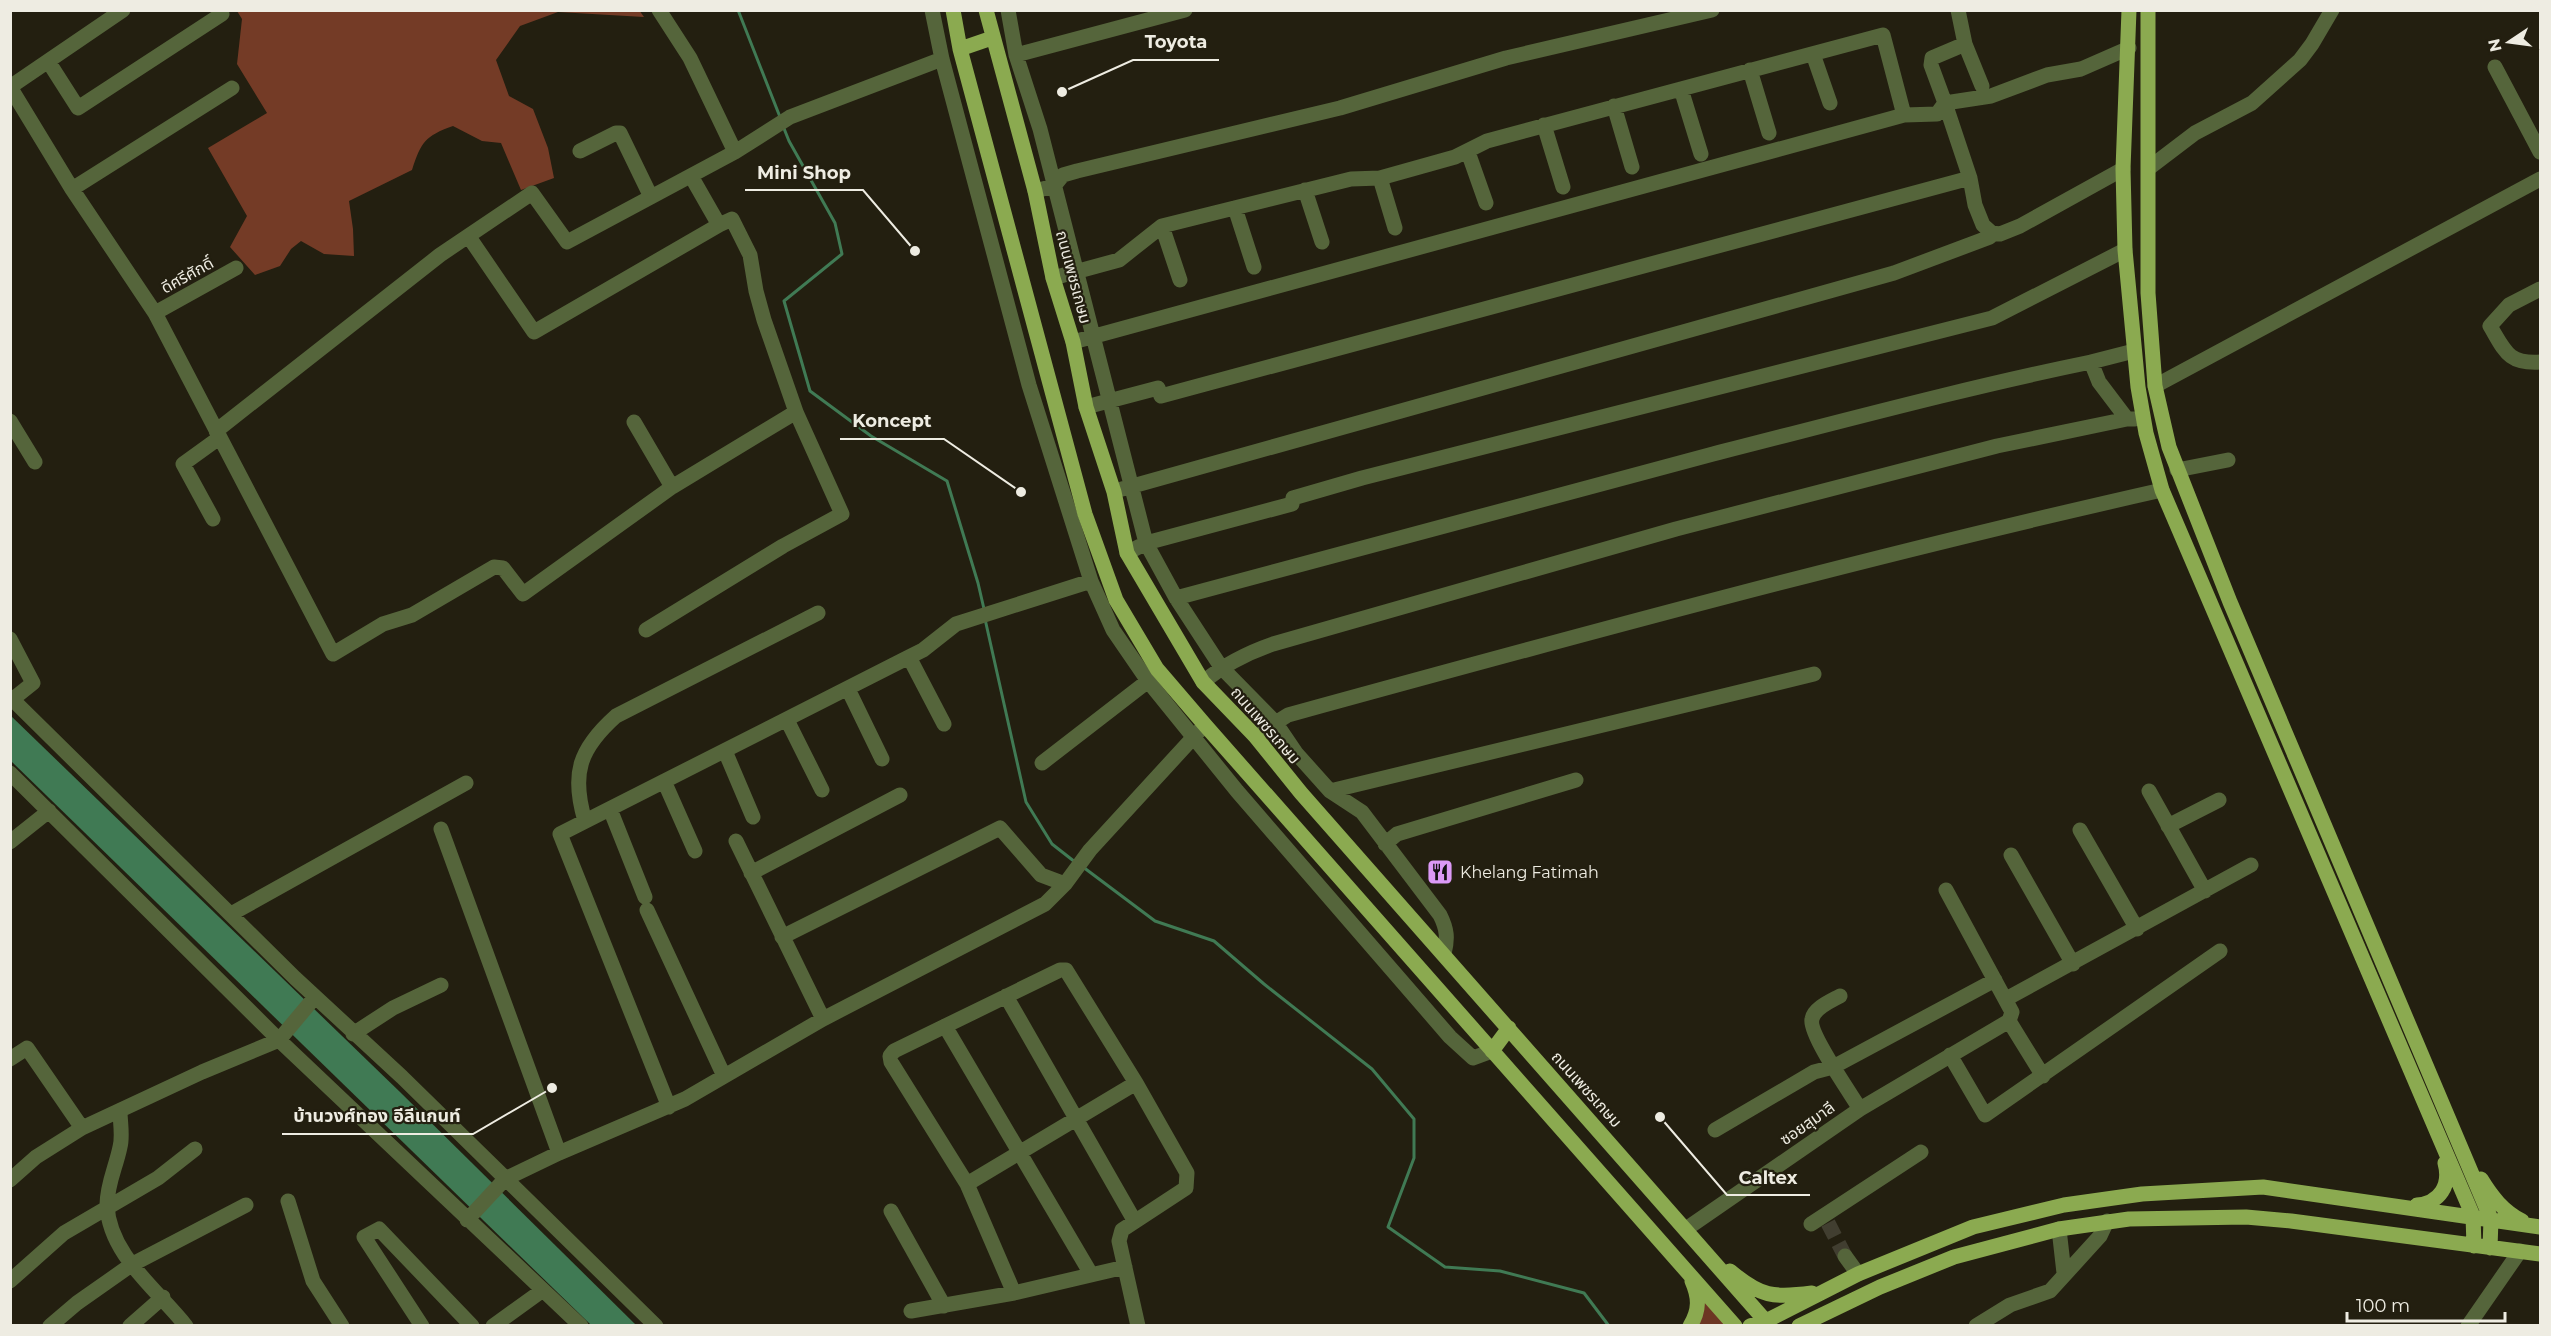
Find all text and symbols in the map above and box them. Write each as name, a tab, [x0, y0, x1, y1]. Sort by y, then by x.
north arrow	[2479, 12, 2539, 72]
callout: Toyota	[1133, 24, 1219, 60]
text: Toyota	[1145, 31, 1207, 53]
text: N	[2484, 37, 2506, 54]
callout: Mini Shop	[745, 154, 863, 190]
text: Mini Shop	[757, 162, 851, 184]
street label: ถนนเพชรเกษม	[1052, 228, 1095, 326]
street label: ดีศรีศักดิ์	[158, 253, 217, 298]
callout: Koncept	[840, 403, 944, 439]
text: Koncept	[852, 410, 932, 432]
street label: ถนนเพชรเกษม	[1227, 683, 1304, 768]
restaurant icon: Khelang Fatimah	[1425, 857, 1455, 887]
place label: Khelang Fatimah	[1460, 863, 1599, 882]
street label: ถนนเพชรเกษม	[1548, 1047, 1626, 1131]
callout: บ้านวงศ์ทอง อีลีแกนท์	[282, 1098, 473, 1134]
street label: ซอยสุมาลี	[1776, 1098, 1838, 1149]
text: บ้านวงศ์ทอง อีลีแกนท์	[293, 1105, 461, 1127]
callout: Caltex	[1727, 1159, 1810, 1195]
text: Caltex	[1739, 1167, 1798, 1189]
scale bar	[2347, 1285, 2504, 1323]
text: 100 m	[2356, 1295, 2410, 1317]

